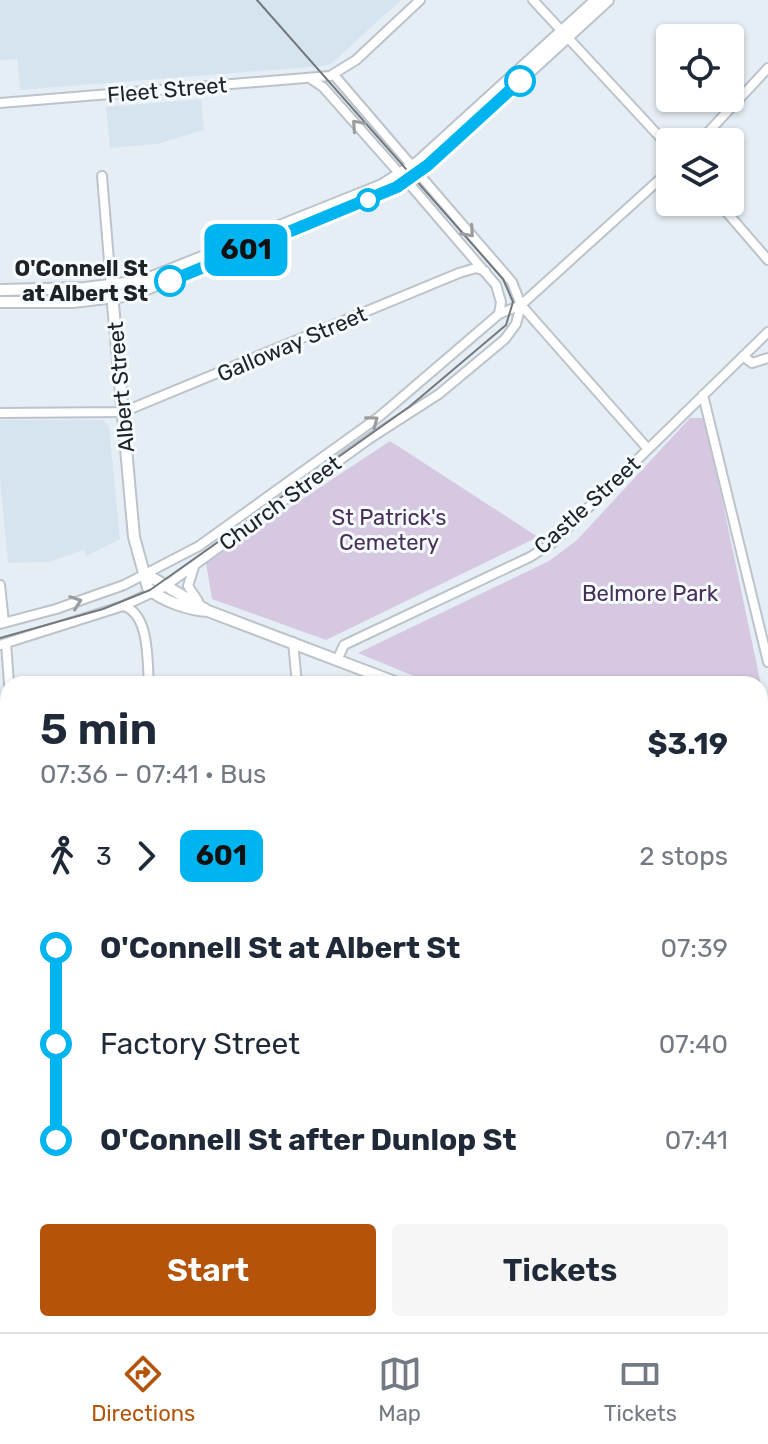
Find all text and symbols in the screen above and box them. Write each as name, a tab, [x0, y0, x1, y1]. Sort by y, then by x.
map controls	[656, 24, 744, 216]
button: locate	[656, 24, 744, 112]
unlabelled marker	[505, 66, 535, 96]
street label: Fleet Street	[106, 71, 229, 109]
one-way arrow	[352, 119, 366, 134]
button: layers	[656, 128, 744, 216]
unlabelled marker	[357, 189, 379, 211]
one-way arrow	[459, 222, 474, 237]
line badge: 601	[200, 224, 292, 276]
text: 601	[220, 233, 272, 266]
place label: O'Connell St at Albert St	[15, 255, 148, 307]
marker: O'Connell St at Albert St	[155, 266, 185, 296]
street label: Galloway Street	[213, 300, 371, 388]
street label: Albert Street	[102, 320, 140, 454]
one-way arrow	[364, 416, 379, 431]
street label: Church Street	[214, 450, 346, 556]
street label: Castle Street	[528, 450, 646, 560]
park label: St Patrick's Cemetery	[332, 504, 446, 556]
park label: Belmore Park	[582, 580, 719, 607]
one-way arrow	[69, 595, 83, 612]
text: 5 min	[40, 703, 157, 755]
text: $3.19	[647, 726, 728, 762]
text: 07:36 – 07:41 · Bus	[40, 759, 266, 790]
icon: walk	[40, 834, 84, 878]
icon: forward	[124, 834, 168, 878]
text: 601	[196, 839, 247, 872]
text: 3	[96, 841, 112, 872]
text: 2 stops	[639, 841, 728, 872]
text: O'Connell St at Albert St	[100, 930, 460, 966]
text: 07:39	[660, 933, 728, 964]
text: Factory Street	[100, 1026, 300, 1062]
text: 07:40	[659, 1029, 728, 1060]
text: O'Connell St after Dunlop St	[100, 1122, 517, 1158]
text: 07:41	[665, 1125, 728, 1156]
button: Start	[40, 1224, 376, 1316]
button: Tickets	[392, 1224, 728, 1316]
tab: Directions	[91, 1352, 195, 1427]
tab: Map	[378, 1352, 422, 1427]
tab: Tickets	[604, 1352, 677, 1427]

